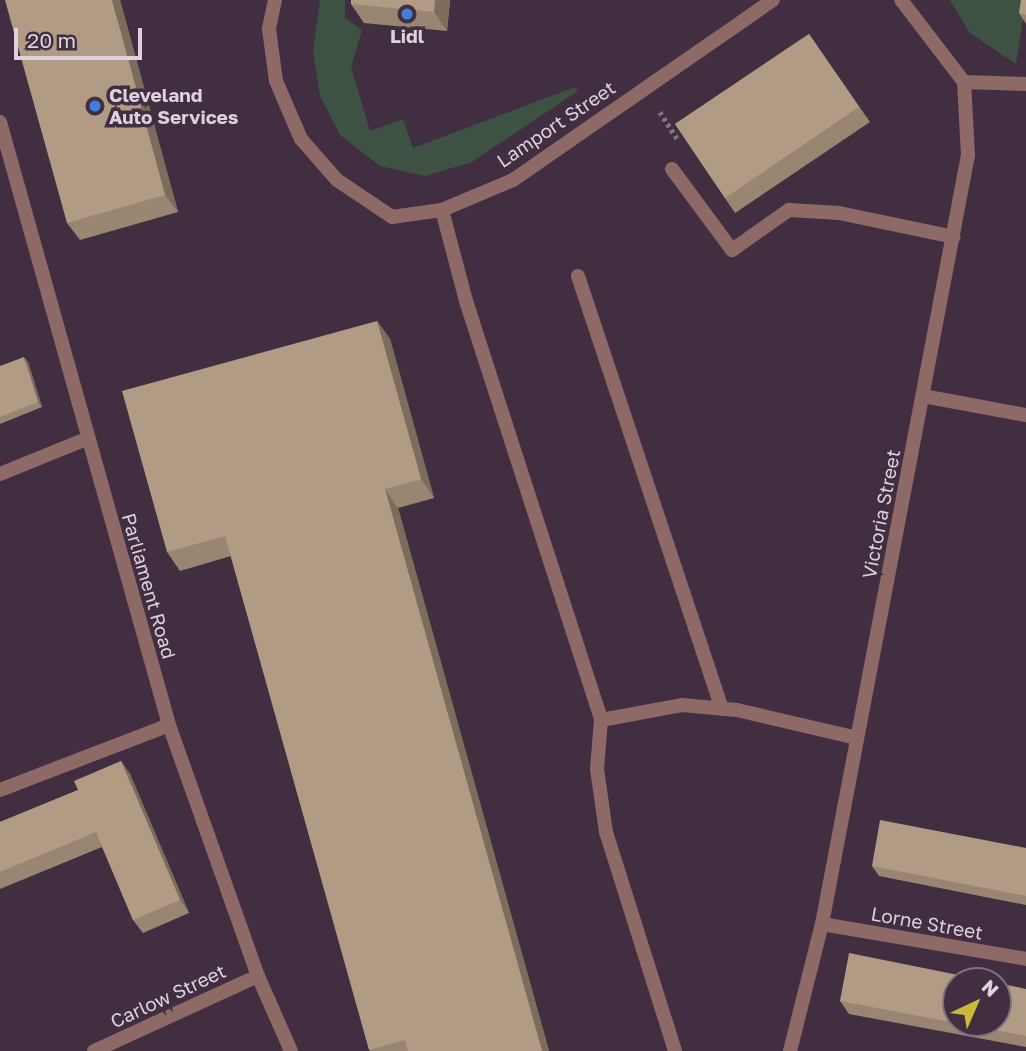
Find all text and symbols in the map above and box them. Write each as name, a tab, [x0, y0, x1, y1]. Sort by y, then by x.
marker: Lidl	[399, 6, 415, 22]
scale bar	[18, 14, 145, 58]
place label: Lidl	[390, 25, 424, 47]
text: 20 m	[27, 27, 76, 53]
street label: Lamport Street	[492, 76, 620, 172]
place label: Cleveland Auto Services	[109, 84, 238, 128]
marker: Cleveland Auto Services	[87, 98, 103, 114]
street label: Victoria Street	[857, 447, 905, 581]
street label: Parliament Road	[117, 511, 181, 661]
street label: Lorne Street	[869, 902, 985, 944]
street label: Carlow Street	[107, 959, 229, 1033]
north arrow	[942, 967, 1012, 1037]
text: N	[977, 975, 1004, 1001]

